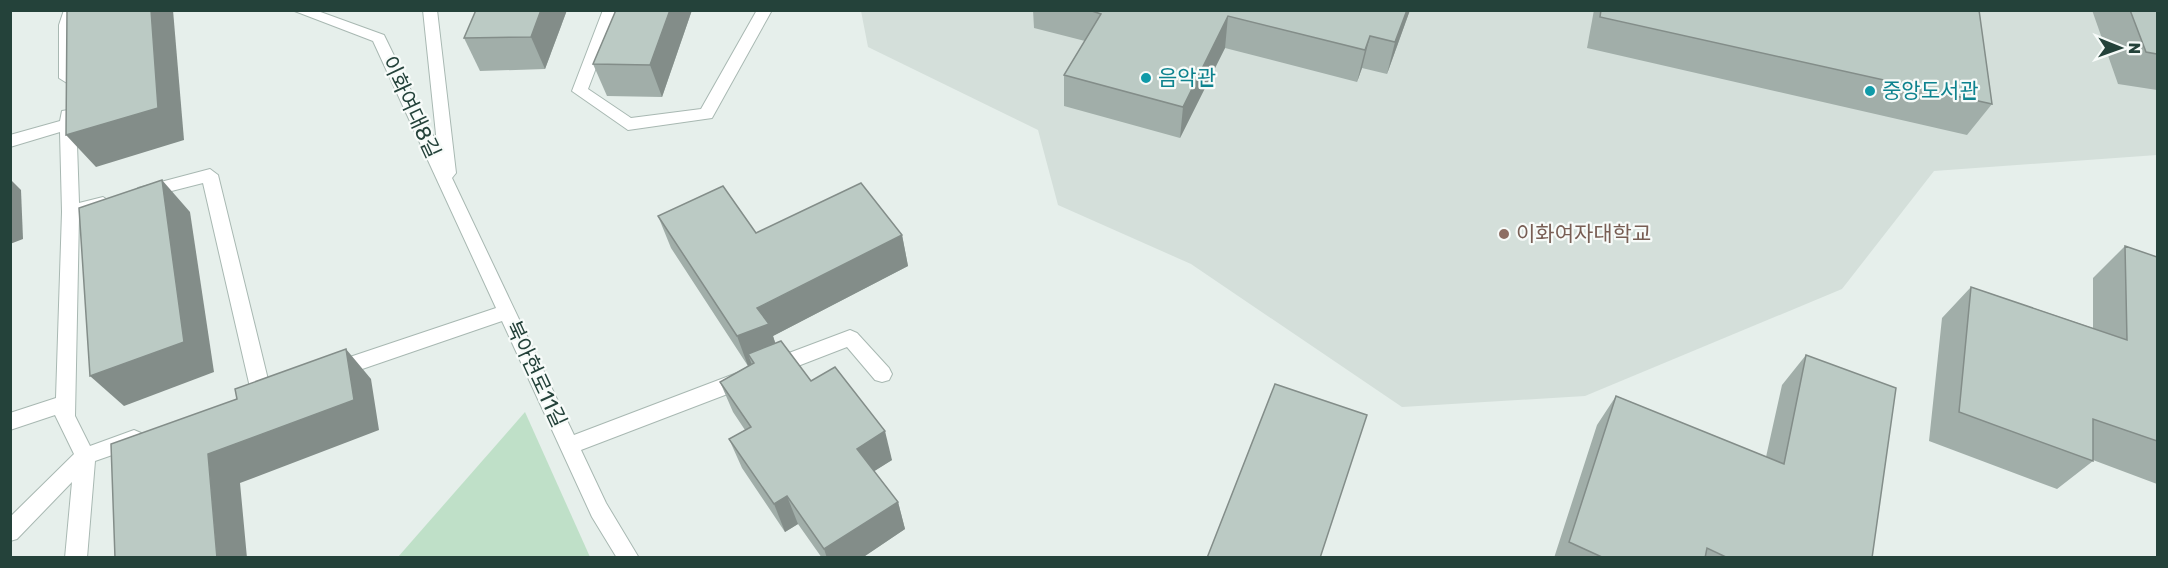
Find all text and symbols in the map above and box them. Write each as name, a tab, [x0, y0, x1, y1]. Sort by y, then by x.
north arrow	[2090, 18, 2150, 78]
text: N	[2125, 42, 2144, 54]
street label: 이화여대8길	[377, 52, 446, 162]
place label: 음악관	[1158, 65, 1216, 90]
marker: 음악관	[1139, 71, 1153, 85]
place label: 중앙도서관	[1882, 78, 1979, 103]
marker: 중앙도서관	[1863, 84, 1877, 98]
place label: 이화여자대학교	[1516, 221, 1651, 246]
marker: 이화여자대학교	[1497, 227, 1511, 241]
street label: 북아현로11길	[501, 317, 572, 431]

